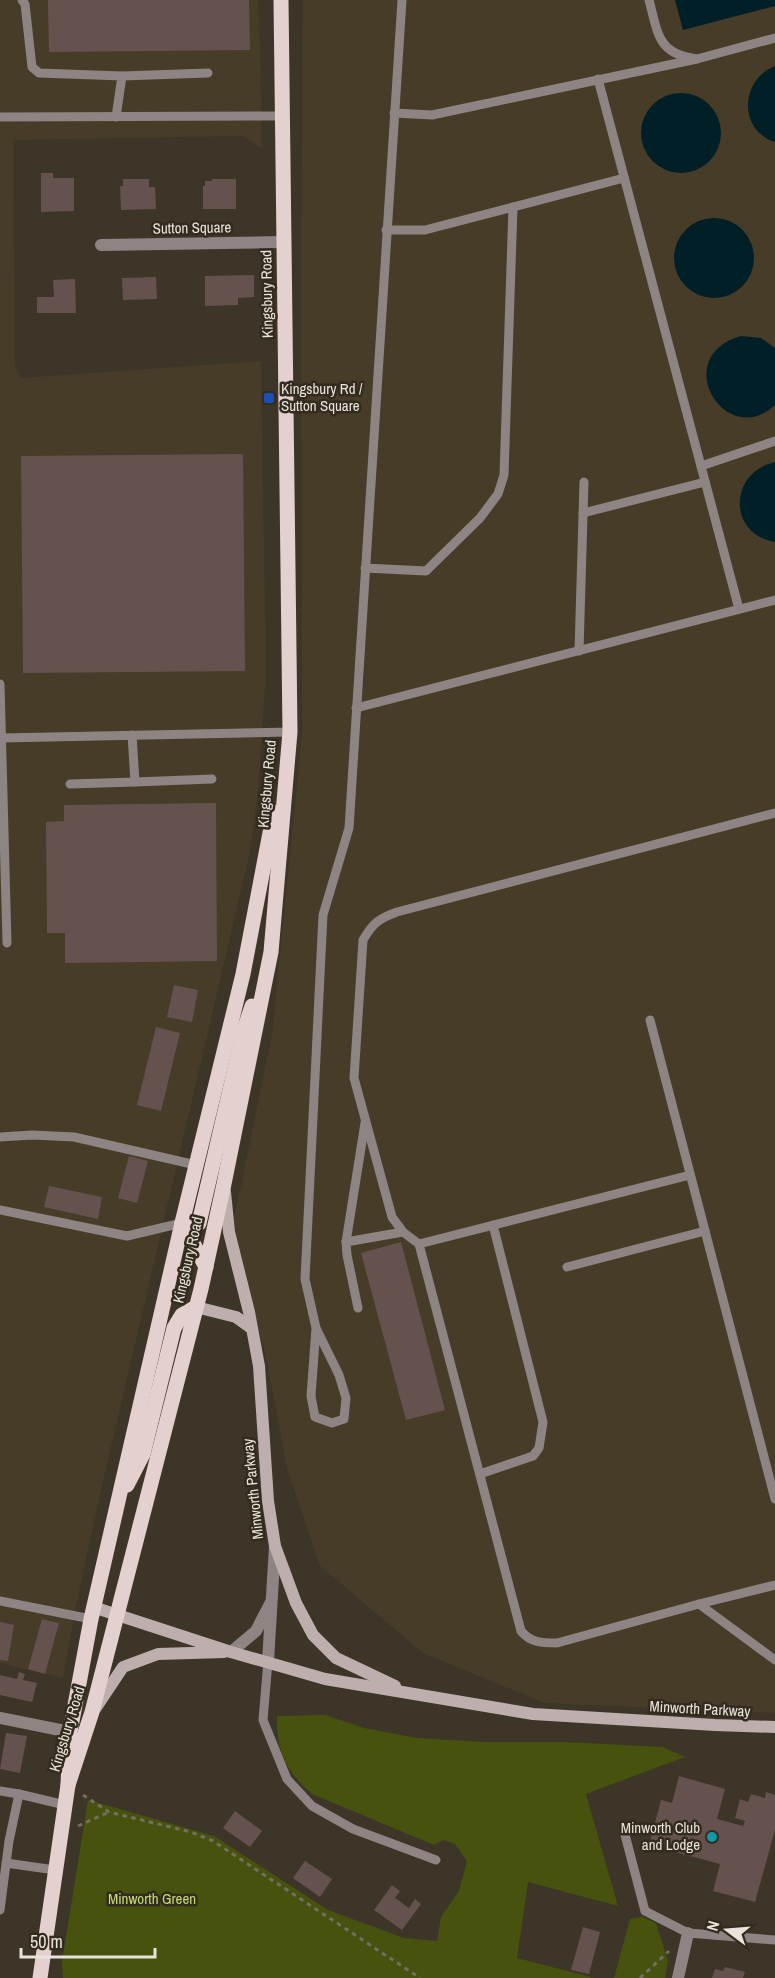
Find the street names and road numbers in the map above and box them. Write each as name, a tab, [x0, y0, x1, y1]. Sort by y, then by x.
street label: Sutton Square	[152, 216, 232, 239]
street label: Kingsbury Road	[255, 250, 278, 338]
street label: Kingsbury Road	[252, 739, 281, 829]
street label: Kingsbury Road	[167, 1215, 208, 1305]
street label: Minworth Parkway	[237, 1437, 268, 1540]
street label: Kingsbury Road	[44, 1684, 89, 1774]
street label: Minworth Parkway	[649, 1695, 752, 1722]

